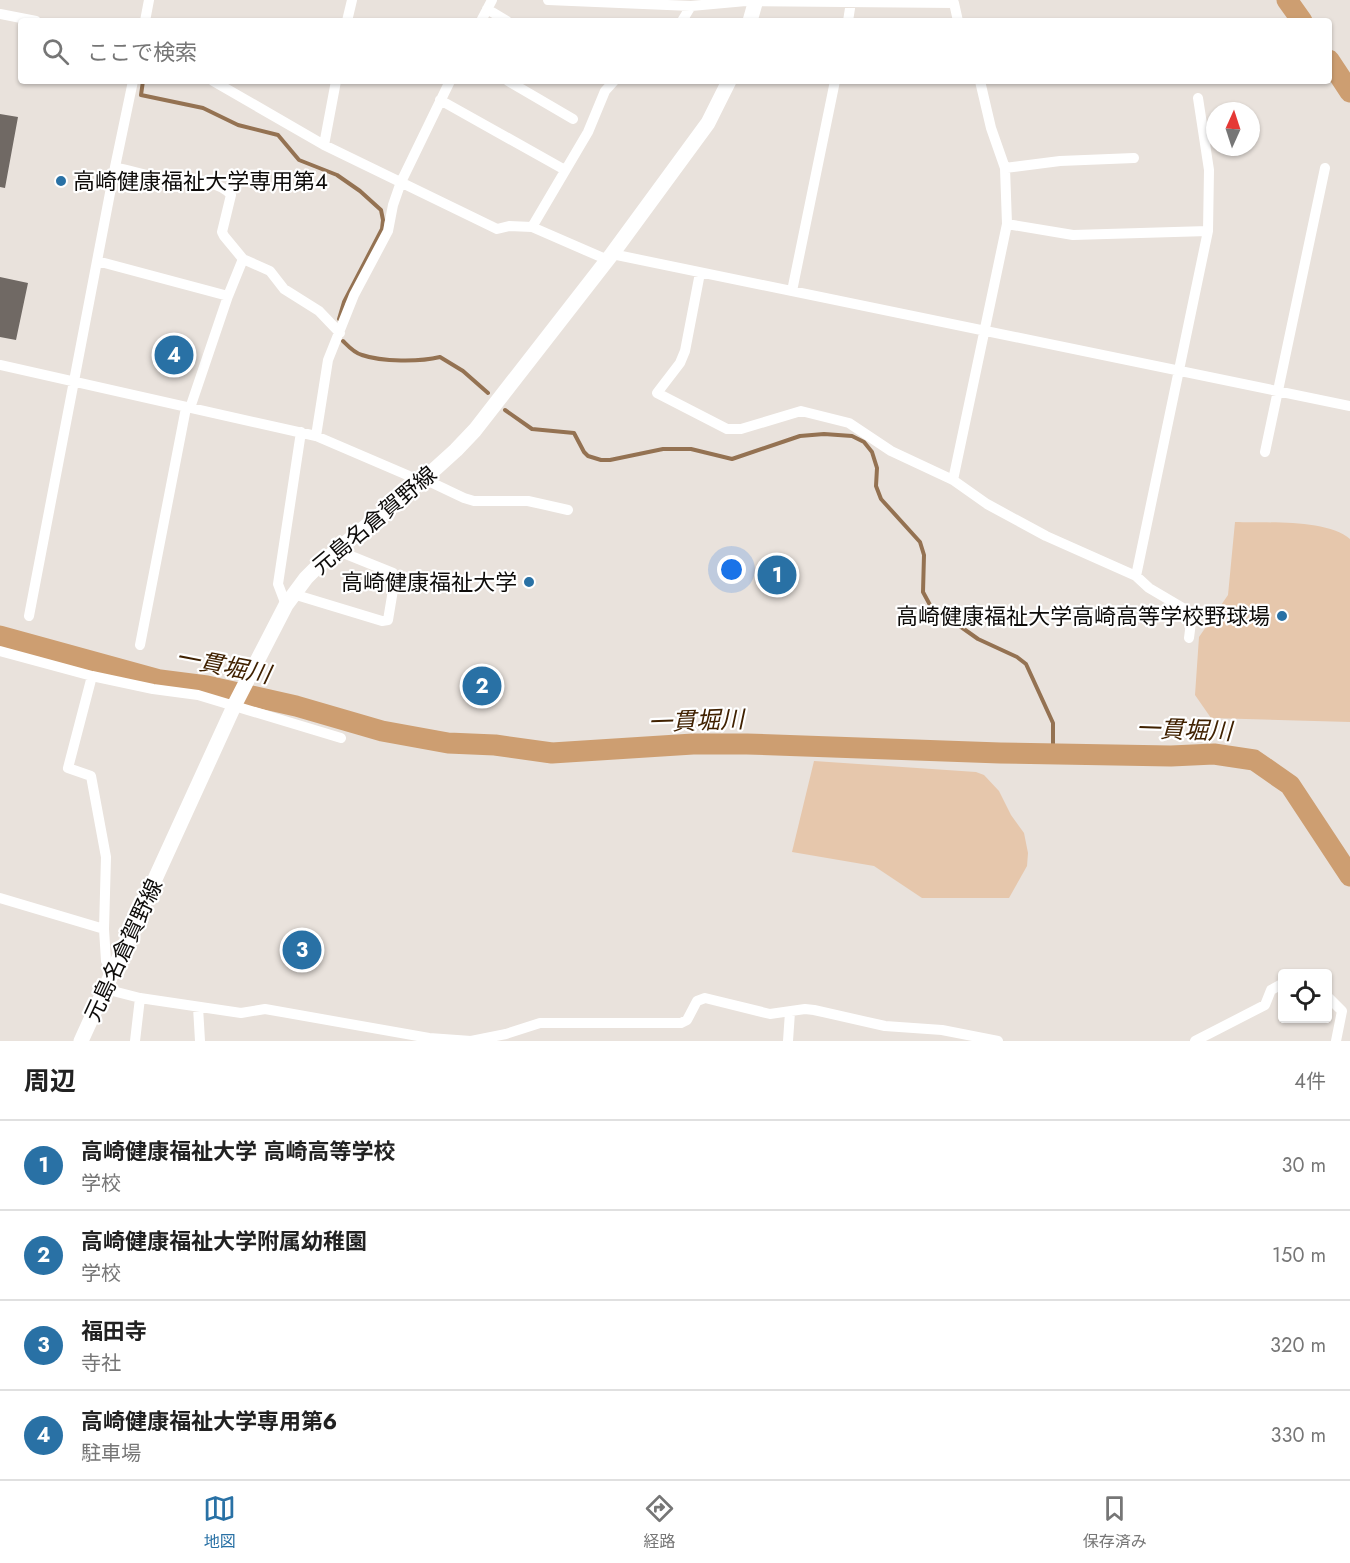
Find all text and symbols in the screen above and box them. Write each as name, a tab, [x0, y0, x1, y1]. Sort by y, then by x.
search box	[18, 18, 1332, 84]
icon: search	[39, 35, 72, 68]
text: ここで検索	[87, 36, 197, 68]
north arrow	[1206, 102, 1260, 156]
place label: 高崎健康福祉大学専用第４	[73, 165, 328, 197]
marker: 高崎健康福祉大学専用第４	[54, 174, 68, 188]
pin: 4	[154, 332, 194, 378]
street label: 元島名倉賀野線	[305, 458, 443, 582]
pin: 1	[758, 552, 796, 598]
your location	[717, 555, 746, 584]
place label: 高崎健康福祉大学	[341, 566, 517, 598]
marker: 高崎健康福祉大学	[522, 575, 536, 589]
place label: 高崎健康福祉大学高崎高等学校野球場	[896, 600, 1270, 632]
marker: 高崎健康福祉大学高崎高等学校野球場	[1275, 609, 1289, 623]
water label: 一貫堀川	[173, 639, 276, 692]
pin: 2	[462, 664, 502, 708]
water label: 一貫堀川	[647, 701, 748, 740]
water label: 一貫堀川	[1135, 710, 1236, 749]
street label: 元島名倉賀野線	[76, 873, 170, 1027]
pin: 3	[282, 928, 322, 972]
map controls	[1278, 969, 1332, 1023]
button: locate	[1278, 969, 1332, 1023]
text: 周辺	[24, 1062, 76, 1100]
text: 4件	[1294, 1067, 1326, 1096]
text: 高崎健康福祉大学 高崎高等学校	[81, 1135, 396, 1167]
text: 1	[38, 1151, 49, 1180]
text: 30 m	[1281, 1151, 1326, 1180]
text: 学校	[81, 1169, 121, 1198]
text: 高崎健康福祉大学附属幼稚園	[81, 1225, 367, 1257]
text: 2	[37, 1241, 50, 1270]
text: 150 m	[1272, 1241, 1326, 1270]
text: 学校	[81, 1259, 121, 1288]
text: 福田寺	[81, 1315, 147, 1347]
text: 3	[37, 1331, 50, 1360]
text: 320 m	[1270, 1331, 1326, 1360]
text: 寺社	[81, 1349, 121, 1378]
text: 高崎健康福祉大学専用第６	[81, 1405, 337, 1437]
text: 4	[37, 1421, 50, 1450]
text: 330 m	[1271, 1421, 1326, 1450]
text: 駐車場	[81, 1439, 141, 1468]
tab: 地図	[203, 1492, 236, 1553]
tab: 経路	[643, 1492, 676, 1553]
tab: 保存済み	[1083, 1492, 1147, 1553]

